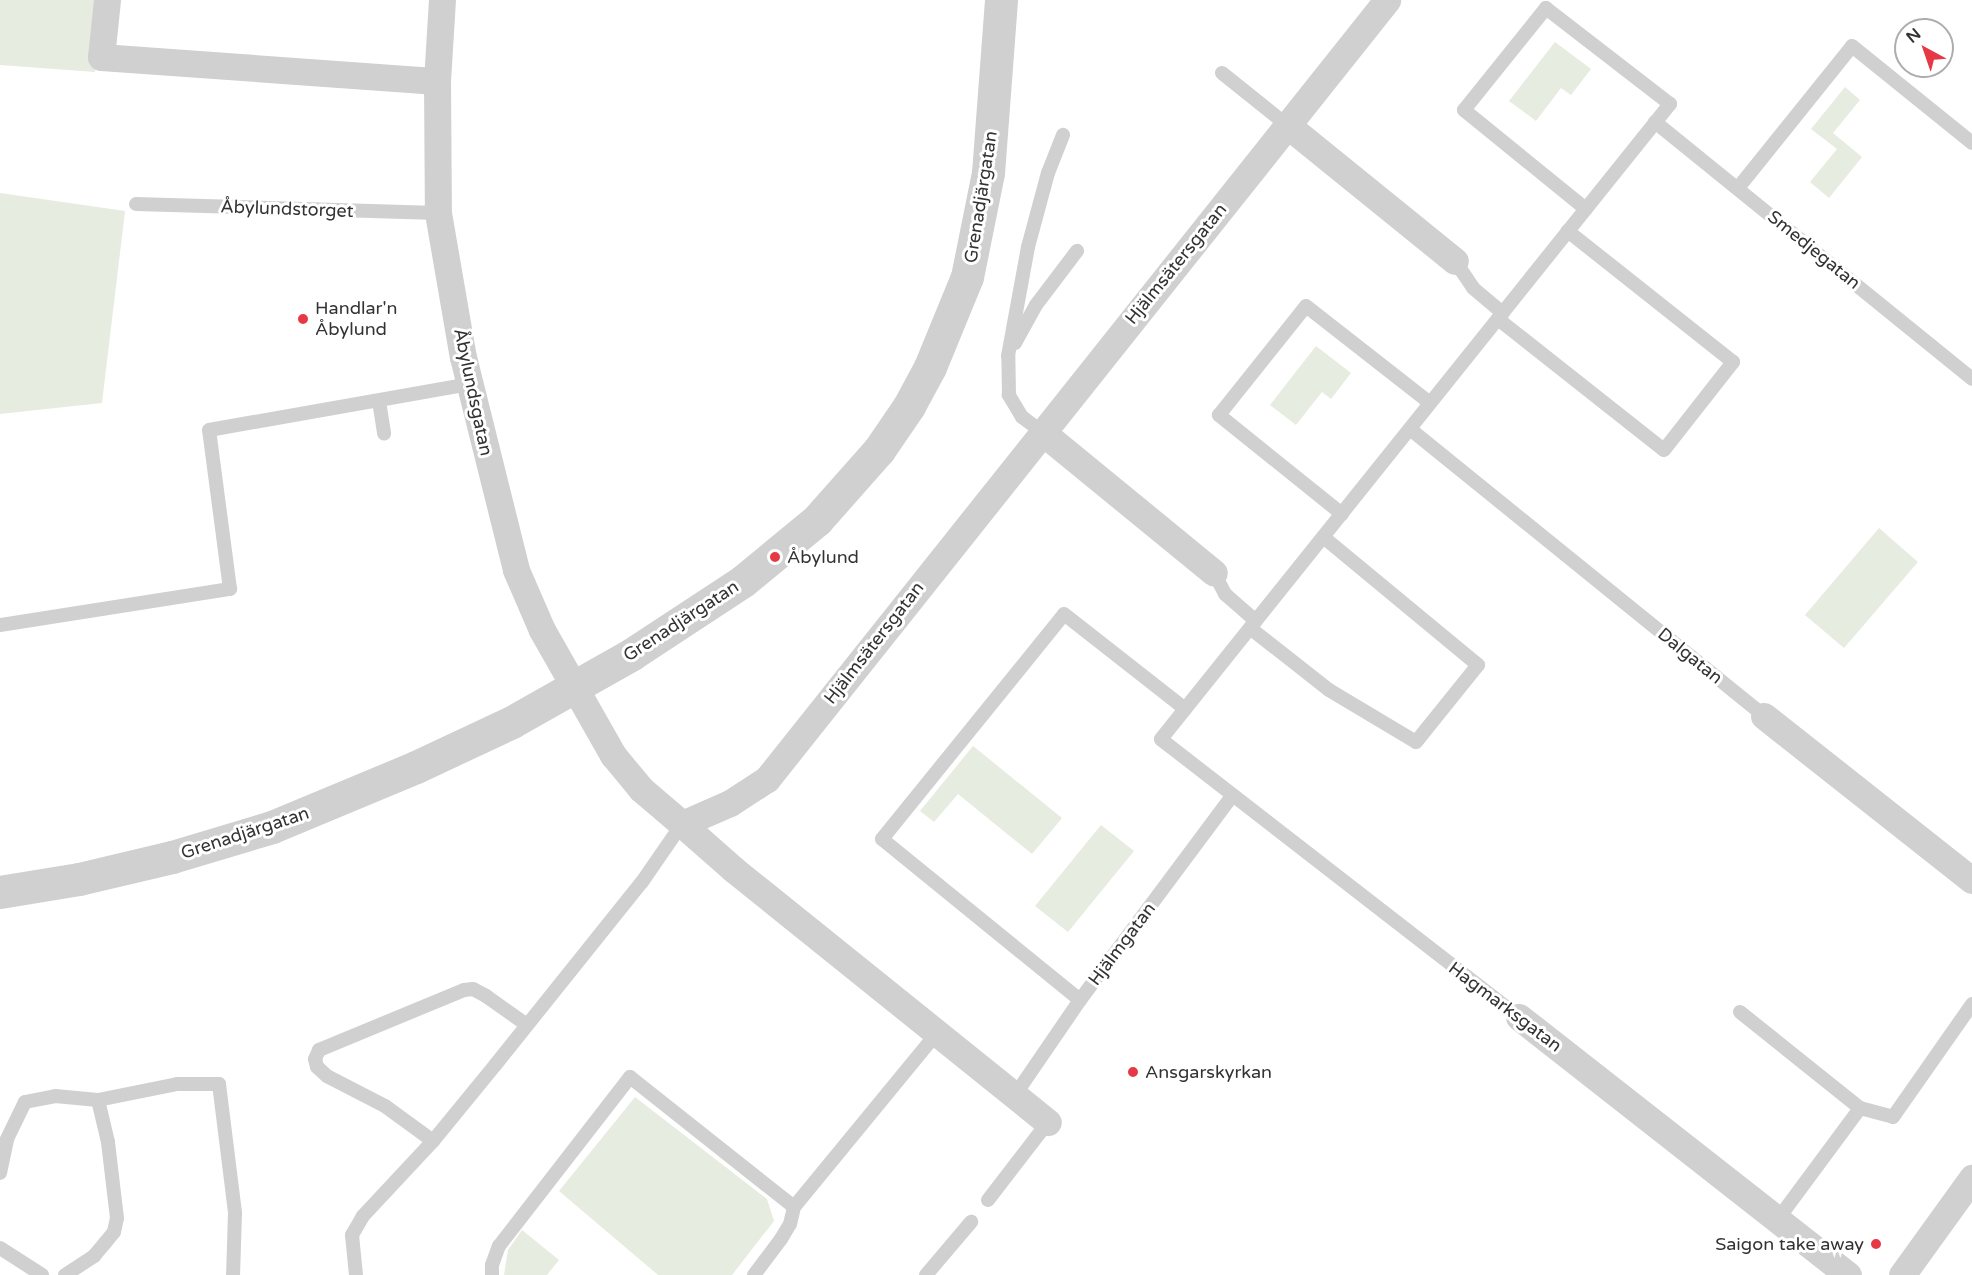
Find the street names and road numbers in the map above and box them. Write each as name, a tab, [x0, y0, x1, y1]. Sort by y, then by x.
street label: Grenadjärgatan	[960, 129, 1002, 265]
street label: Åbylundstorget	[220, 196, 354, 222]
street label: Hjälmsätersgatan	[1121, 199, 1231, 329]
street label: Smedjegatan	[1763, 206, 1865, 294]
street label: Åbylundsgatan	[449, 326, 497, 458]
street label: Grenadjärgatan	[619, 576, 743, 666]
street label: Hjälmsätersgatan	[820, 578, 928, 708]
street label: Dalgatan	[1653, 623, 1727, 689]
street label: Grenadjärgatan	[178, 802, 312, 864]
street label: Hjälmgatan	[1084, 898, 1160, 990]
street label: Hagmarksgatan	[1444, 957, 1566, 1057]

